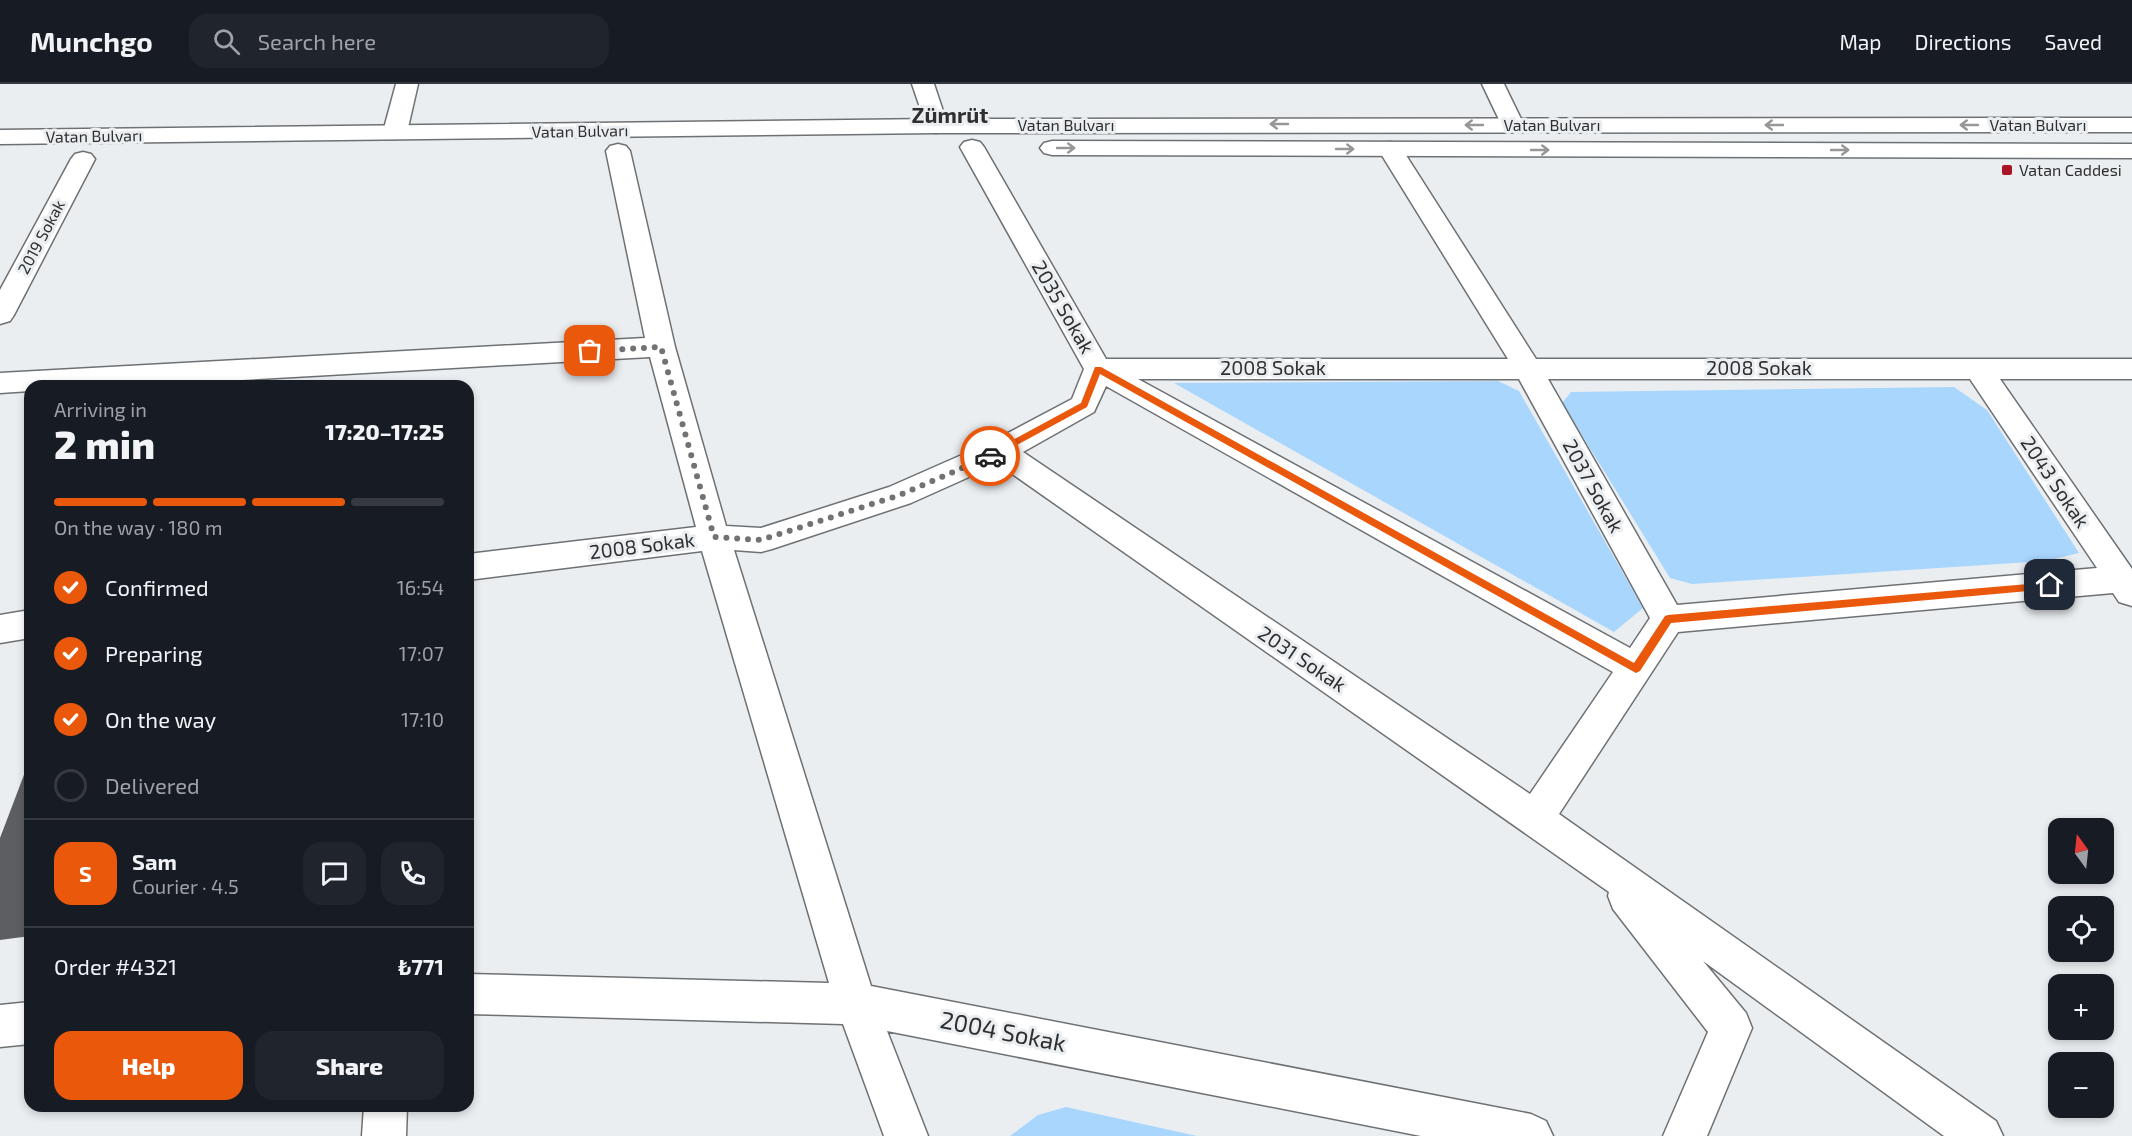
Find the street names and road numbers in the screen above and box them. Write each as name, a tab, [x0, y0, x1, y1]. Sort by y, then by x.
street label: Vatan Bulvarı	[1018, 115, 1114, 134]
street label: Vatan Bulvarı	[1504, 115, 1600, 134]
street label: Vatan Bulvarı	[1990, 115, 2086, 134]
street label: Vatan Bulvarı	[531, 120, 629, 141]
street label: Vatan Bulvarı	[45, 125, 143, 146]
street label: 2019 Sokak	[13, 197, 68, 277]
street label: 2035 Sokak	[1028, 256, 1100, 357]
street label: 2008 Sokak	[1220, 355, 1326, 379]
street label: 2008 Sokak	[1706, 355, 1812, 379]
street label: 2043 Sokak	[2016, 431, 2095, 532]
street label: 2037 Sokak	[1558, 435, 1629, 536]
street label: 2008 Sokak	[588, 527, 696, 563]
street label: 2031 Sokak	[1254, 620, 1351, 696]
street label: 2004 Sokak	[938, 1004, 1069, 1057]

